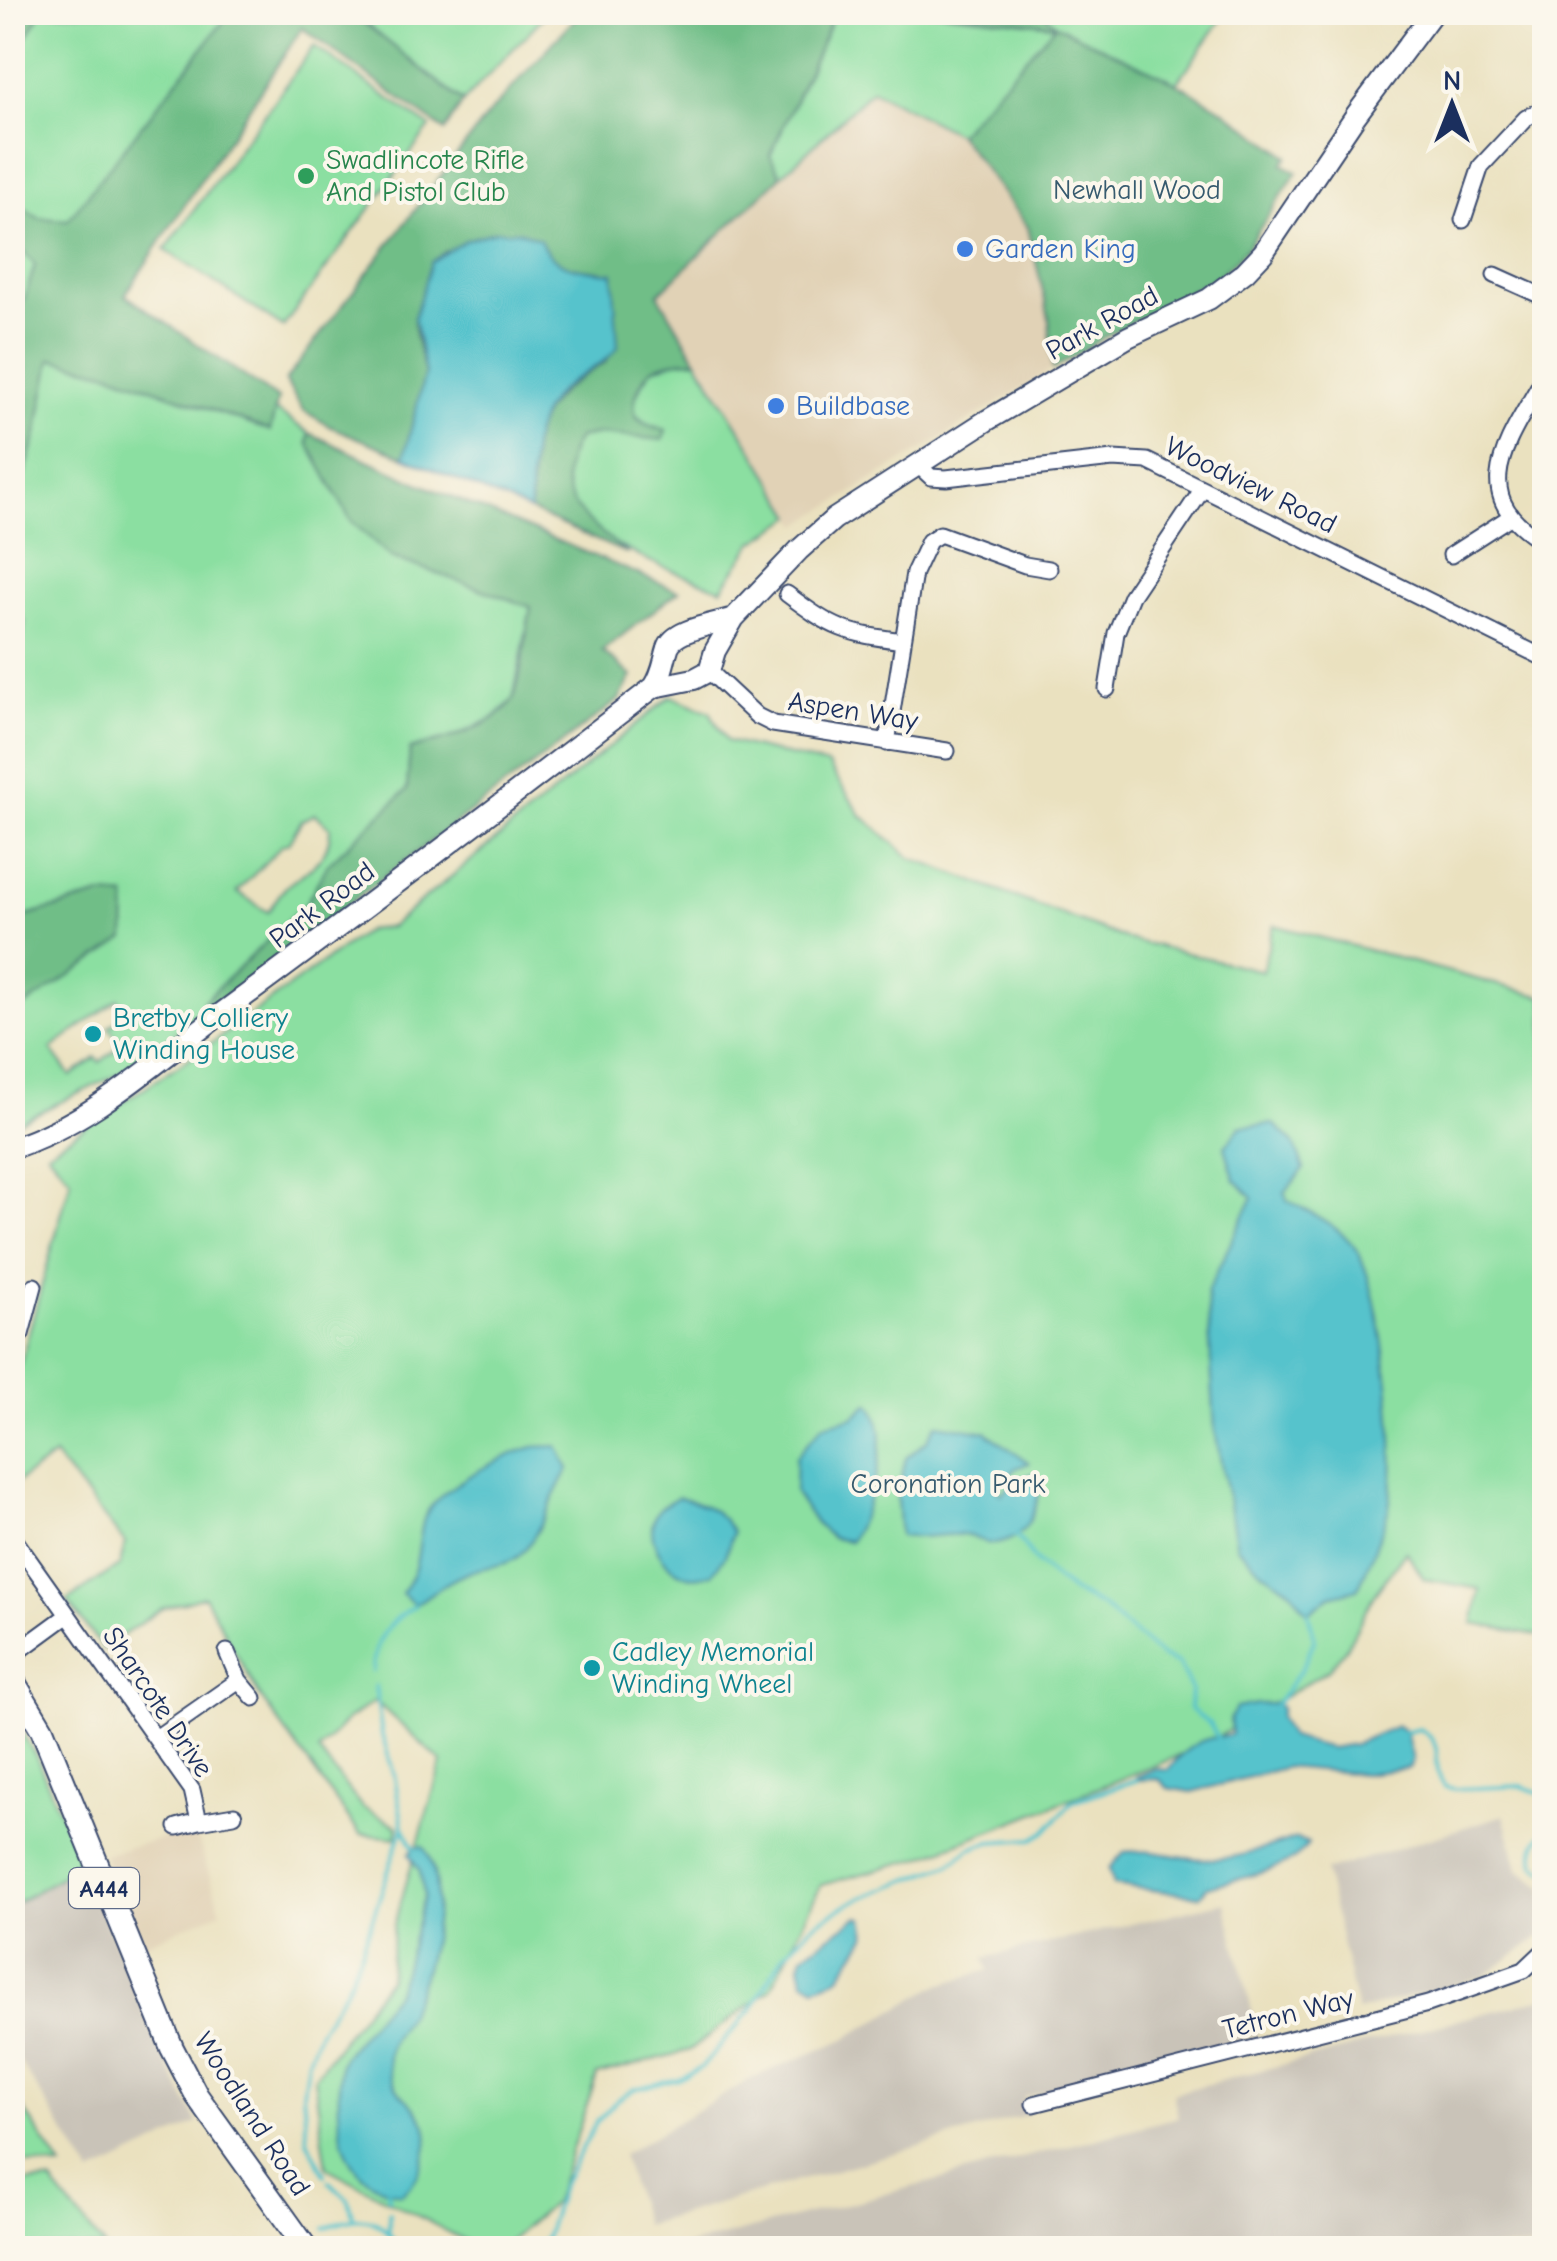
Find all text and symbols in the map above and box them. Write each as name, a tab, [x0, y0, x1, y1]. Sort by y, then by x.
north arrow	[1402, 55, 1502, 155]
text: N	[1443, 65, 1461, 97]
place label: Swadlincote Rifle And Pistol Club	[326, 144, 525, 208]
marker: Swadlincote Rifle And Pistol Club	[295, 165, 317, 187]
park label: Newhall Wood	[1053, 174, 1221, 206]
place label: Garden King	[985, 233, 1136, 265]
marker: Garden King	[954, 238, 976, 260]
street label: Park Road	[1040, 279, 1164, 367]
place label: Buildbase	[796, 390, 910, 422]
marker: Buildbase	[765, 395, 787, 417]
street label: Woodview Road	[1160, 430, 1342, 540]
street label: Aspen Way	[786, 685, 921, 737]
street label: Park Road	[263, 855, 381, 955]
place label: Bretby Colliery Winding House	[113, 1002, 295, 1066]
marker: Bretby Colliery Winding House	[82, 1023, 104, 1045]
park label: Coronation Park	[850, 1468, 1046, 1500]
street label: Sharcote Drive	[96, 1621, 220, 1783]
place label: Cadley Memorial Winding Wheel	[612, 1636, 814, 1700]
marker: Cadley Memorial Winding Wheel	[581, 1657, 603, 1679]
road number: A444	[69, 1868, 139, 1908]
street label: Tetron Way	[1219, 1982, 1357, 2046]
street label: Woodland Road	[187, 2026, 317, 2202]

